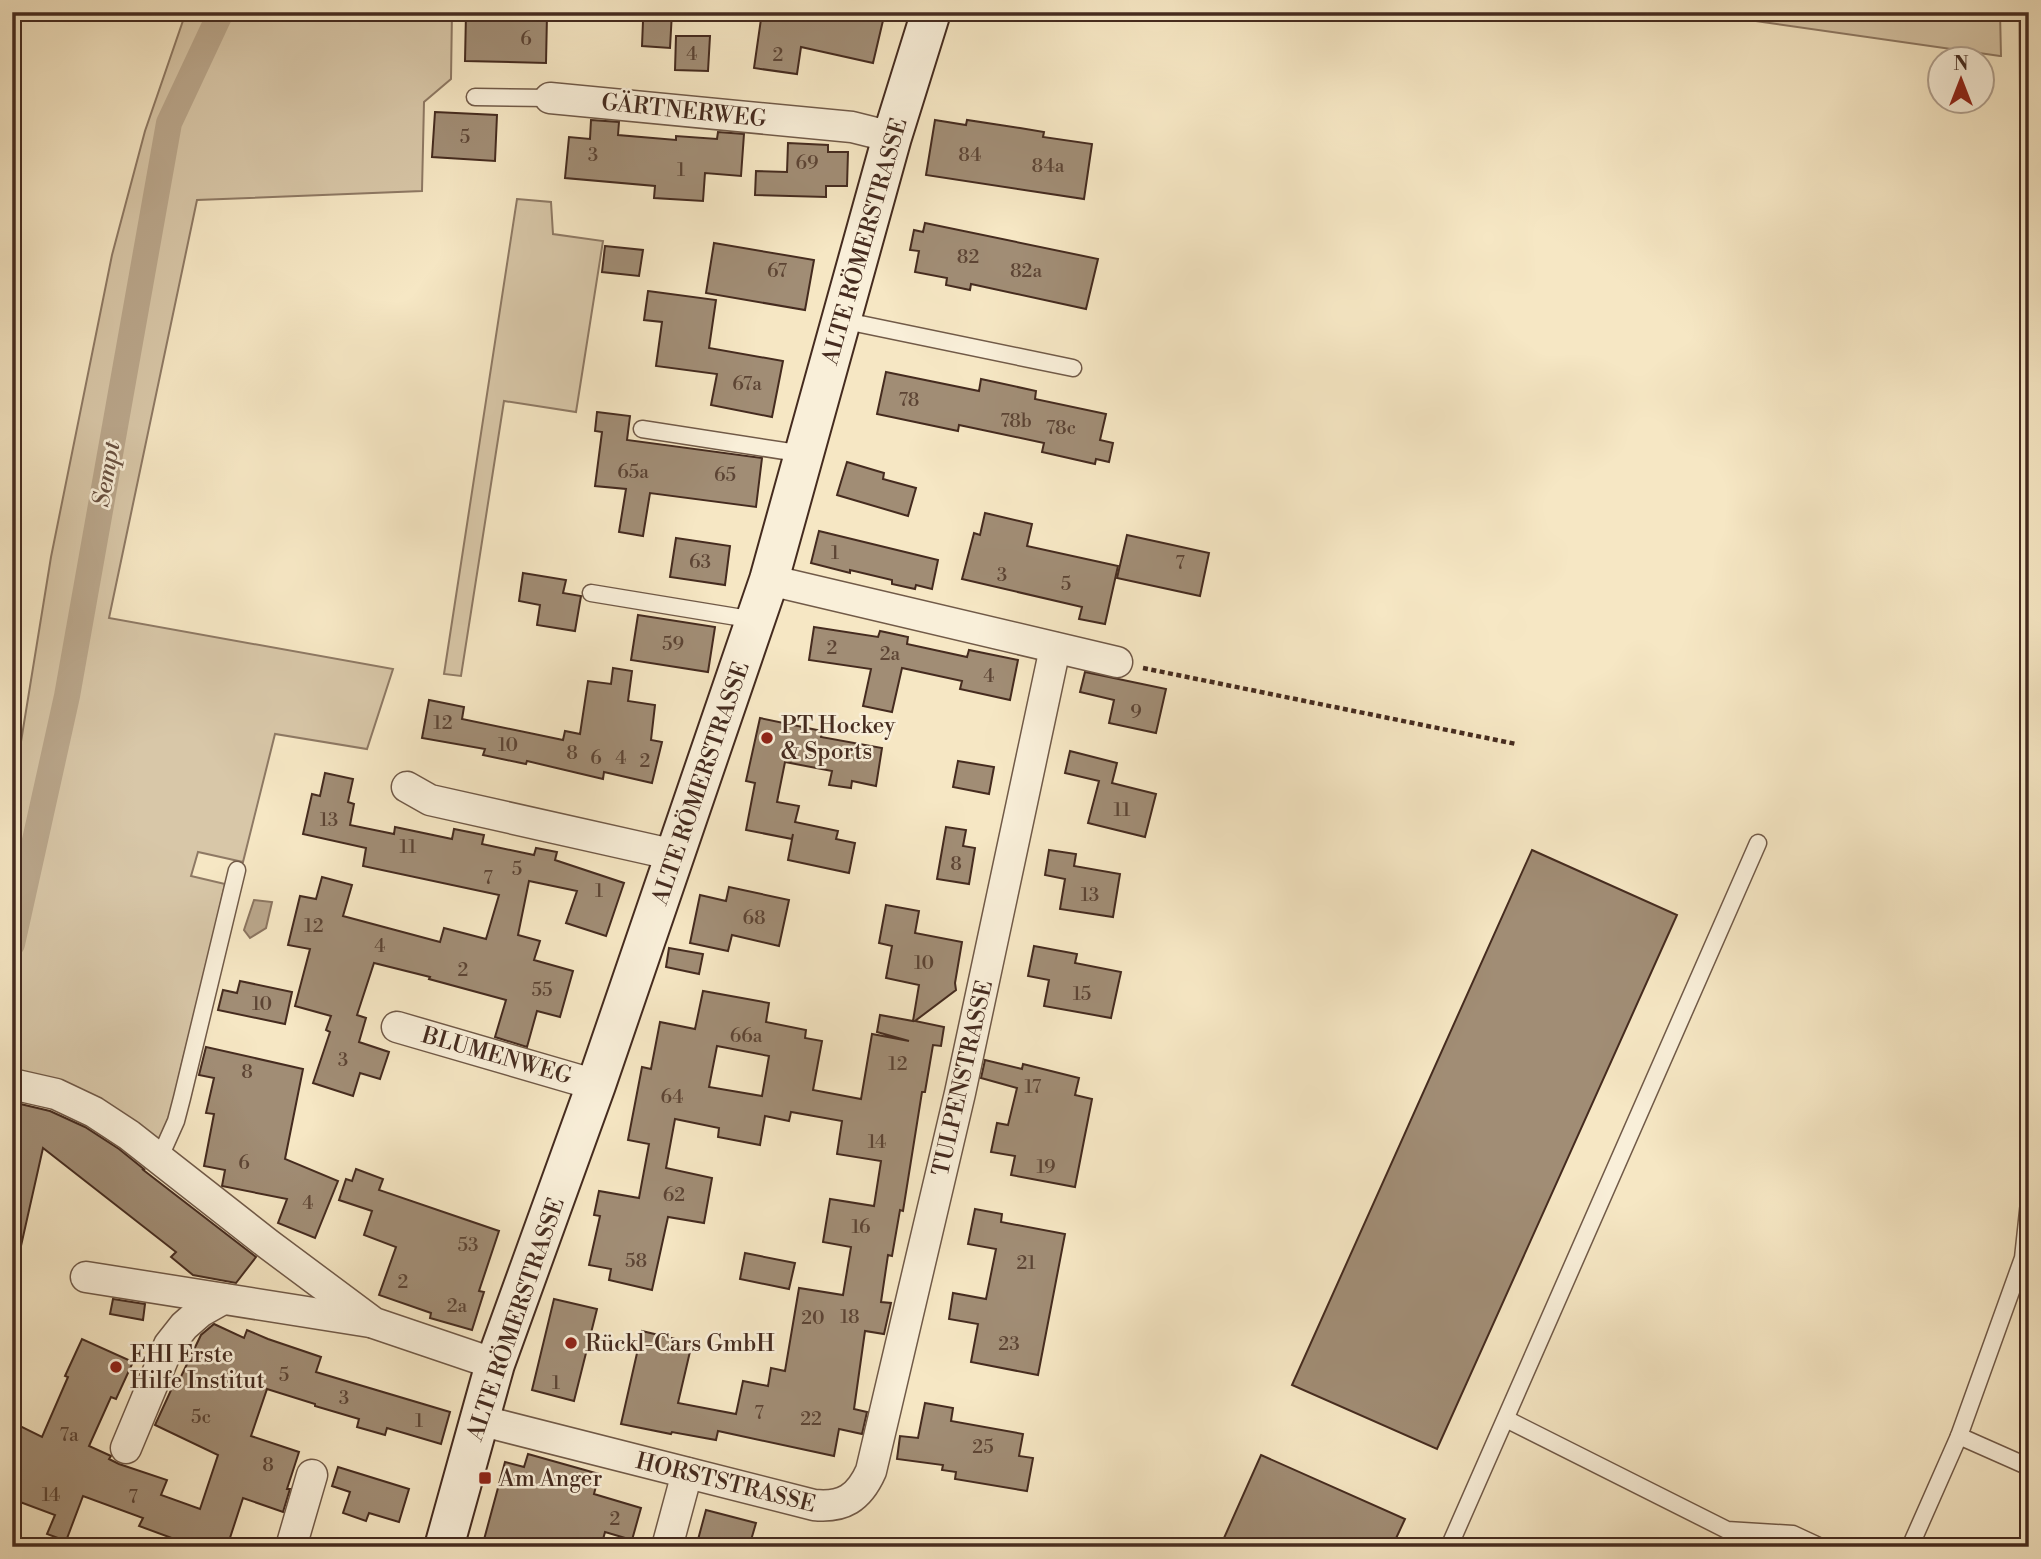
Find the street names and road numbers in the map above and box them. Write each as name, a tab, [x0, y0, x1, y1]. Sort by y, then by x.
street label: GÄRTNERWEG	[600, 86, 768, 134]
street label: ALTE RÖMERSTRASSE	[814, 114, 914, 369]
street label: ALTE RÖMERSTRASSE	[644, 657, 756, 910]
street label: TULPENSTRASSE	[927, 978, 999, 1179]
street label: BLUMENWEG	[418, 1021, 575, 1091]
street label: ALTE RÖMERSTRASSE	[459, 1193, 571, 1446]
street label: HORSTSTRASSE	[633, 1447, 819, 1519]

